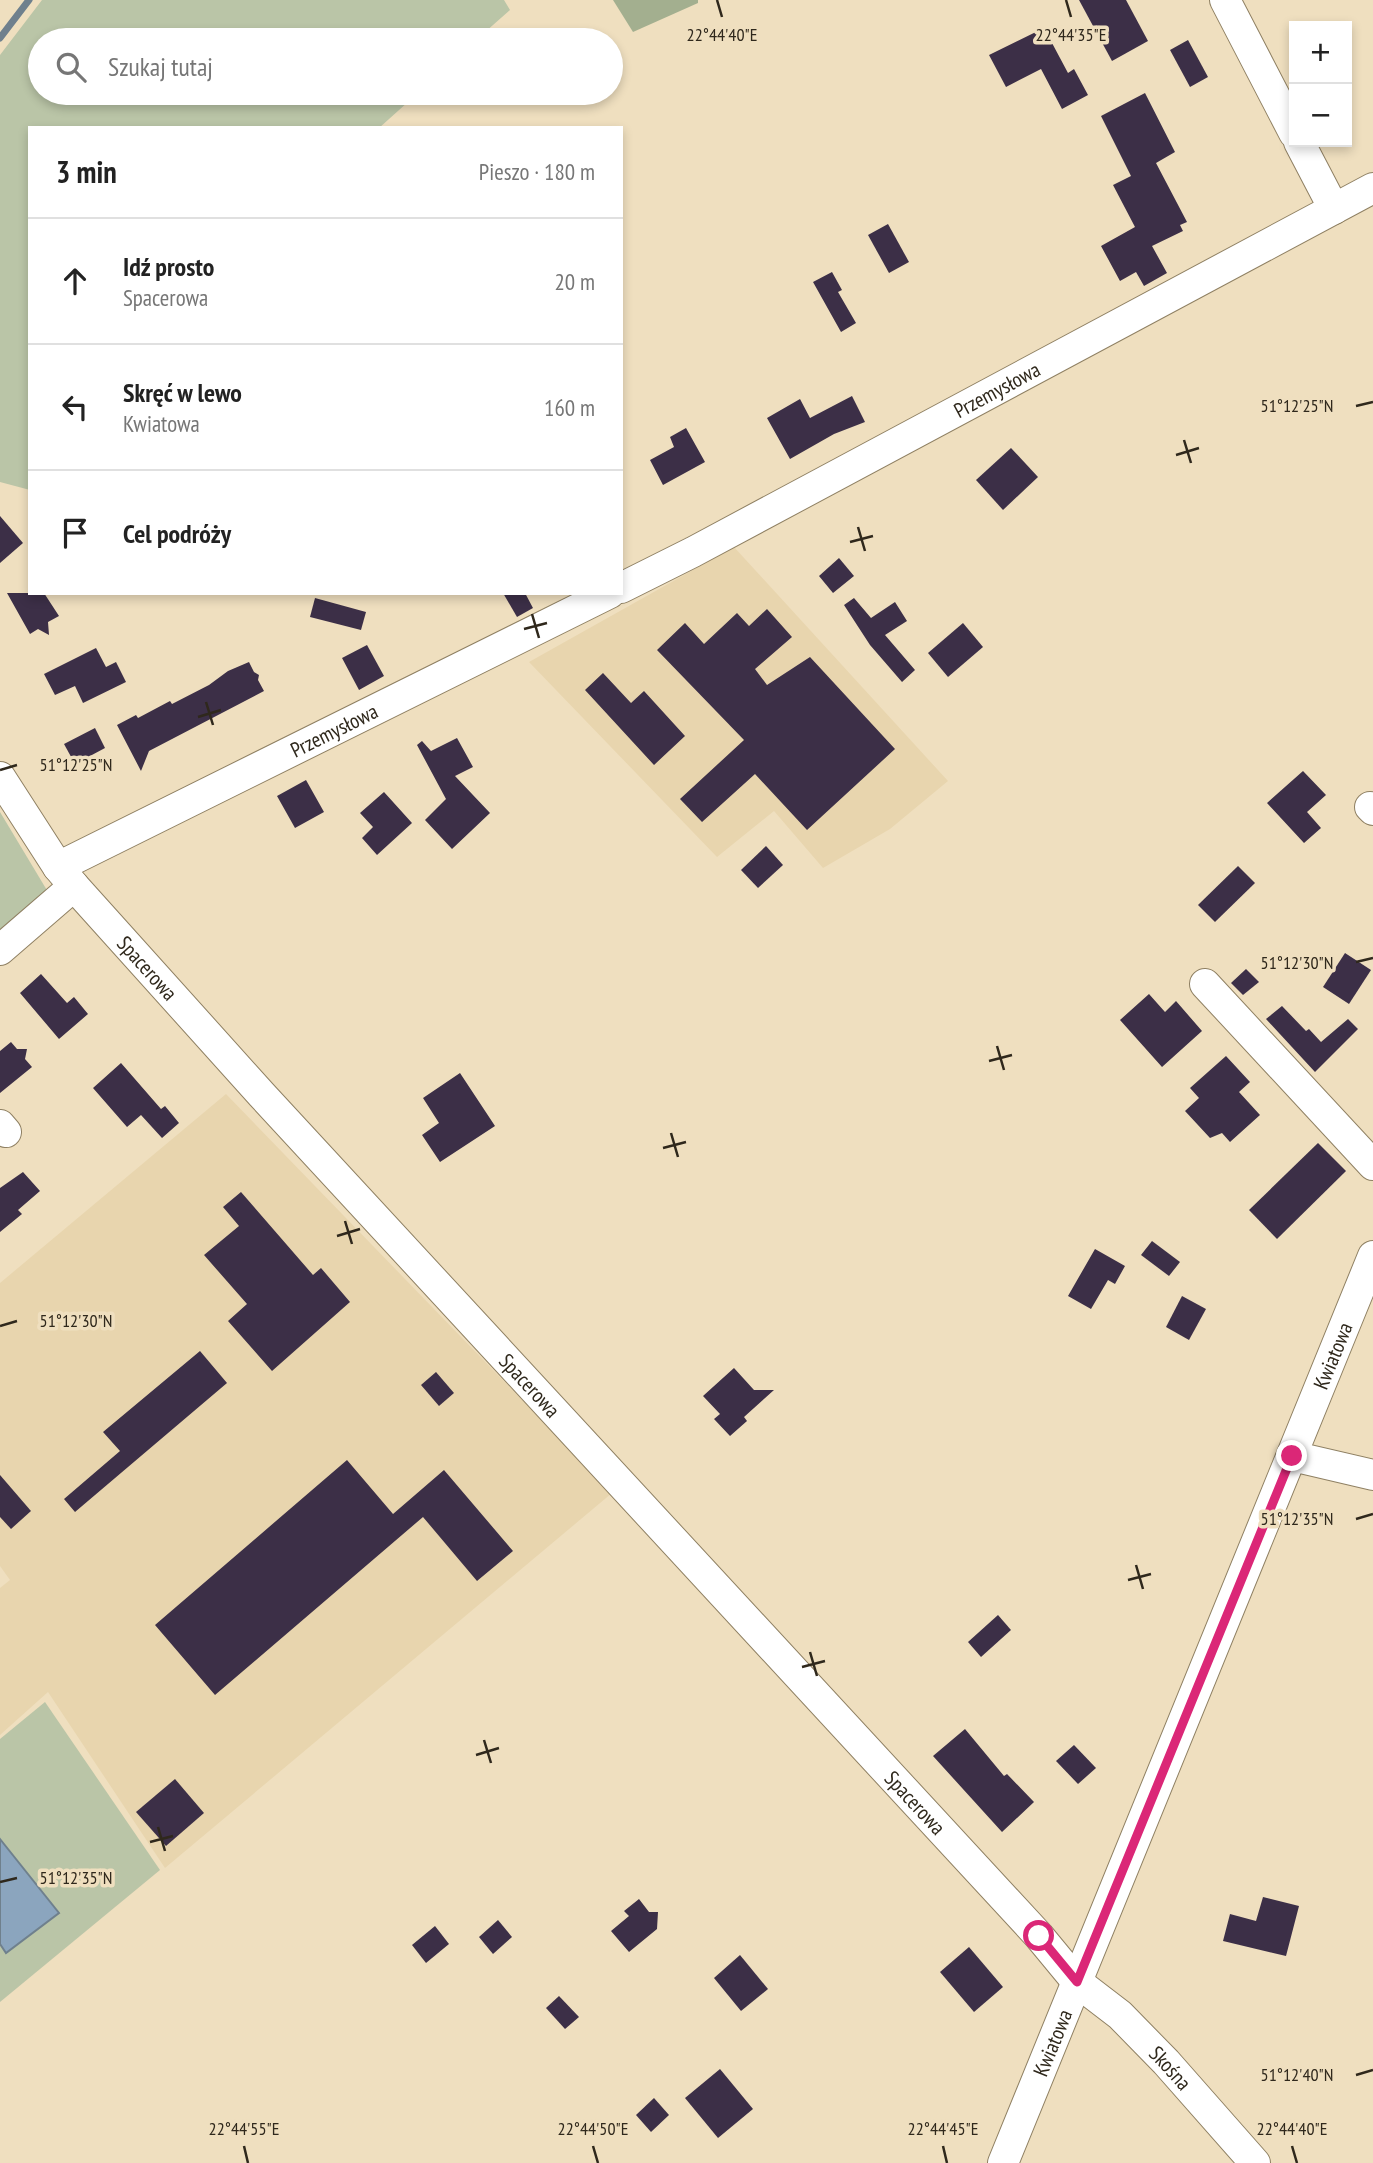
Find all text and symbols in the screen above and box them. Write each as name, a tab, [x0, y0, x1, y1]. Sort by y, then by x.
map controls	[1289, 21, 1352, 147]
button: +	[1289, 21, 1352, 84]
text: 22°44'40"E	[687, 23, 757, 46]
text: 22°44'35"E	[1036, 23, 1106, 46]
search box	[28, 28, 623, 105]
icon: search	[52, 48, 90, 86]
text: Szukaj tutaj	[108, 50, 213, 83]
button: −	[1289, 84, 1352, 147]
text: 3 min	[56, 152, 117, 191]
text: Pieszo · 180 m	[479, 157, 595, 186]
text: Idź prosto	[123, 250, 214, 283]
icon: ahead	[56, 262, 94, 300]
text: 20 m	[554, 267, 595, 296]
text: Spacerowa	[123, 283, 208, 312]
street label: Przemysłowa	[949, 355, 1045, 423]
text: Skręć w lewo	[123, 376, 242, 409]
icon: left	[56, 388, 94, 426]
text: 160 m	[544, 393, 595, 422]
text: 51°12'25"N	[1261, 394, 1333, 417]
text: Kwiatowa	[123, 409, 200, 438]
icon: arrive	[56, 514, 94, 552]
text: Cel podróży	[123, 517, 231, 550]
street label: Przemysłowa	[286, 697, 382, 763]
text: 51°12'25"N	[40, 753, 112, 776]
street label: Spacerowa	[112, 930, 184, 1006]
text: 51°12'30"N	[1261, 951, 1333, 974]
text: 51°12'30"N	[40, 1309, 112, 1332]
street label: Kwiatowa	[1307, 1318, 1358, 1393]
street label: Spacerowa	[494, 1347, 566, 1423]
route end	[1276, 1440, 1307, 1471]
text: 51°12'35"N	[1261, 1507, 1333, 1530]
street label: Spacerowa	[879, 1765, 952, 1840]
text: 51°12'35"N	[40, 1866, 112, 1889]
route start	[1023, 1920, 1054, 1951]
street label: Kwiatowa	[1026, 2005, 1078, 2080]
street label: Skośna	[1144, 2040, 1198, 2095]
text: 51°12'40"N	[1261, 2063, 1333, 2086]
text: 22°44'55"E	[209, 2117, 279, 2140]
text: 22°44'50"E	[558, 2117, 628, 2140]
text: 22°44'45"E	[908, 2117, 978, 2140]
text: 22°44'40"E	[1257, 2117, 1327, 2140]

